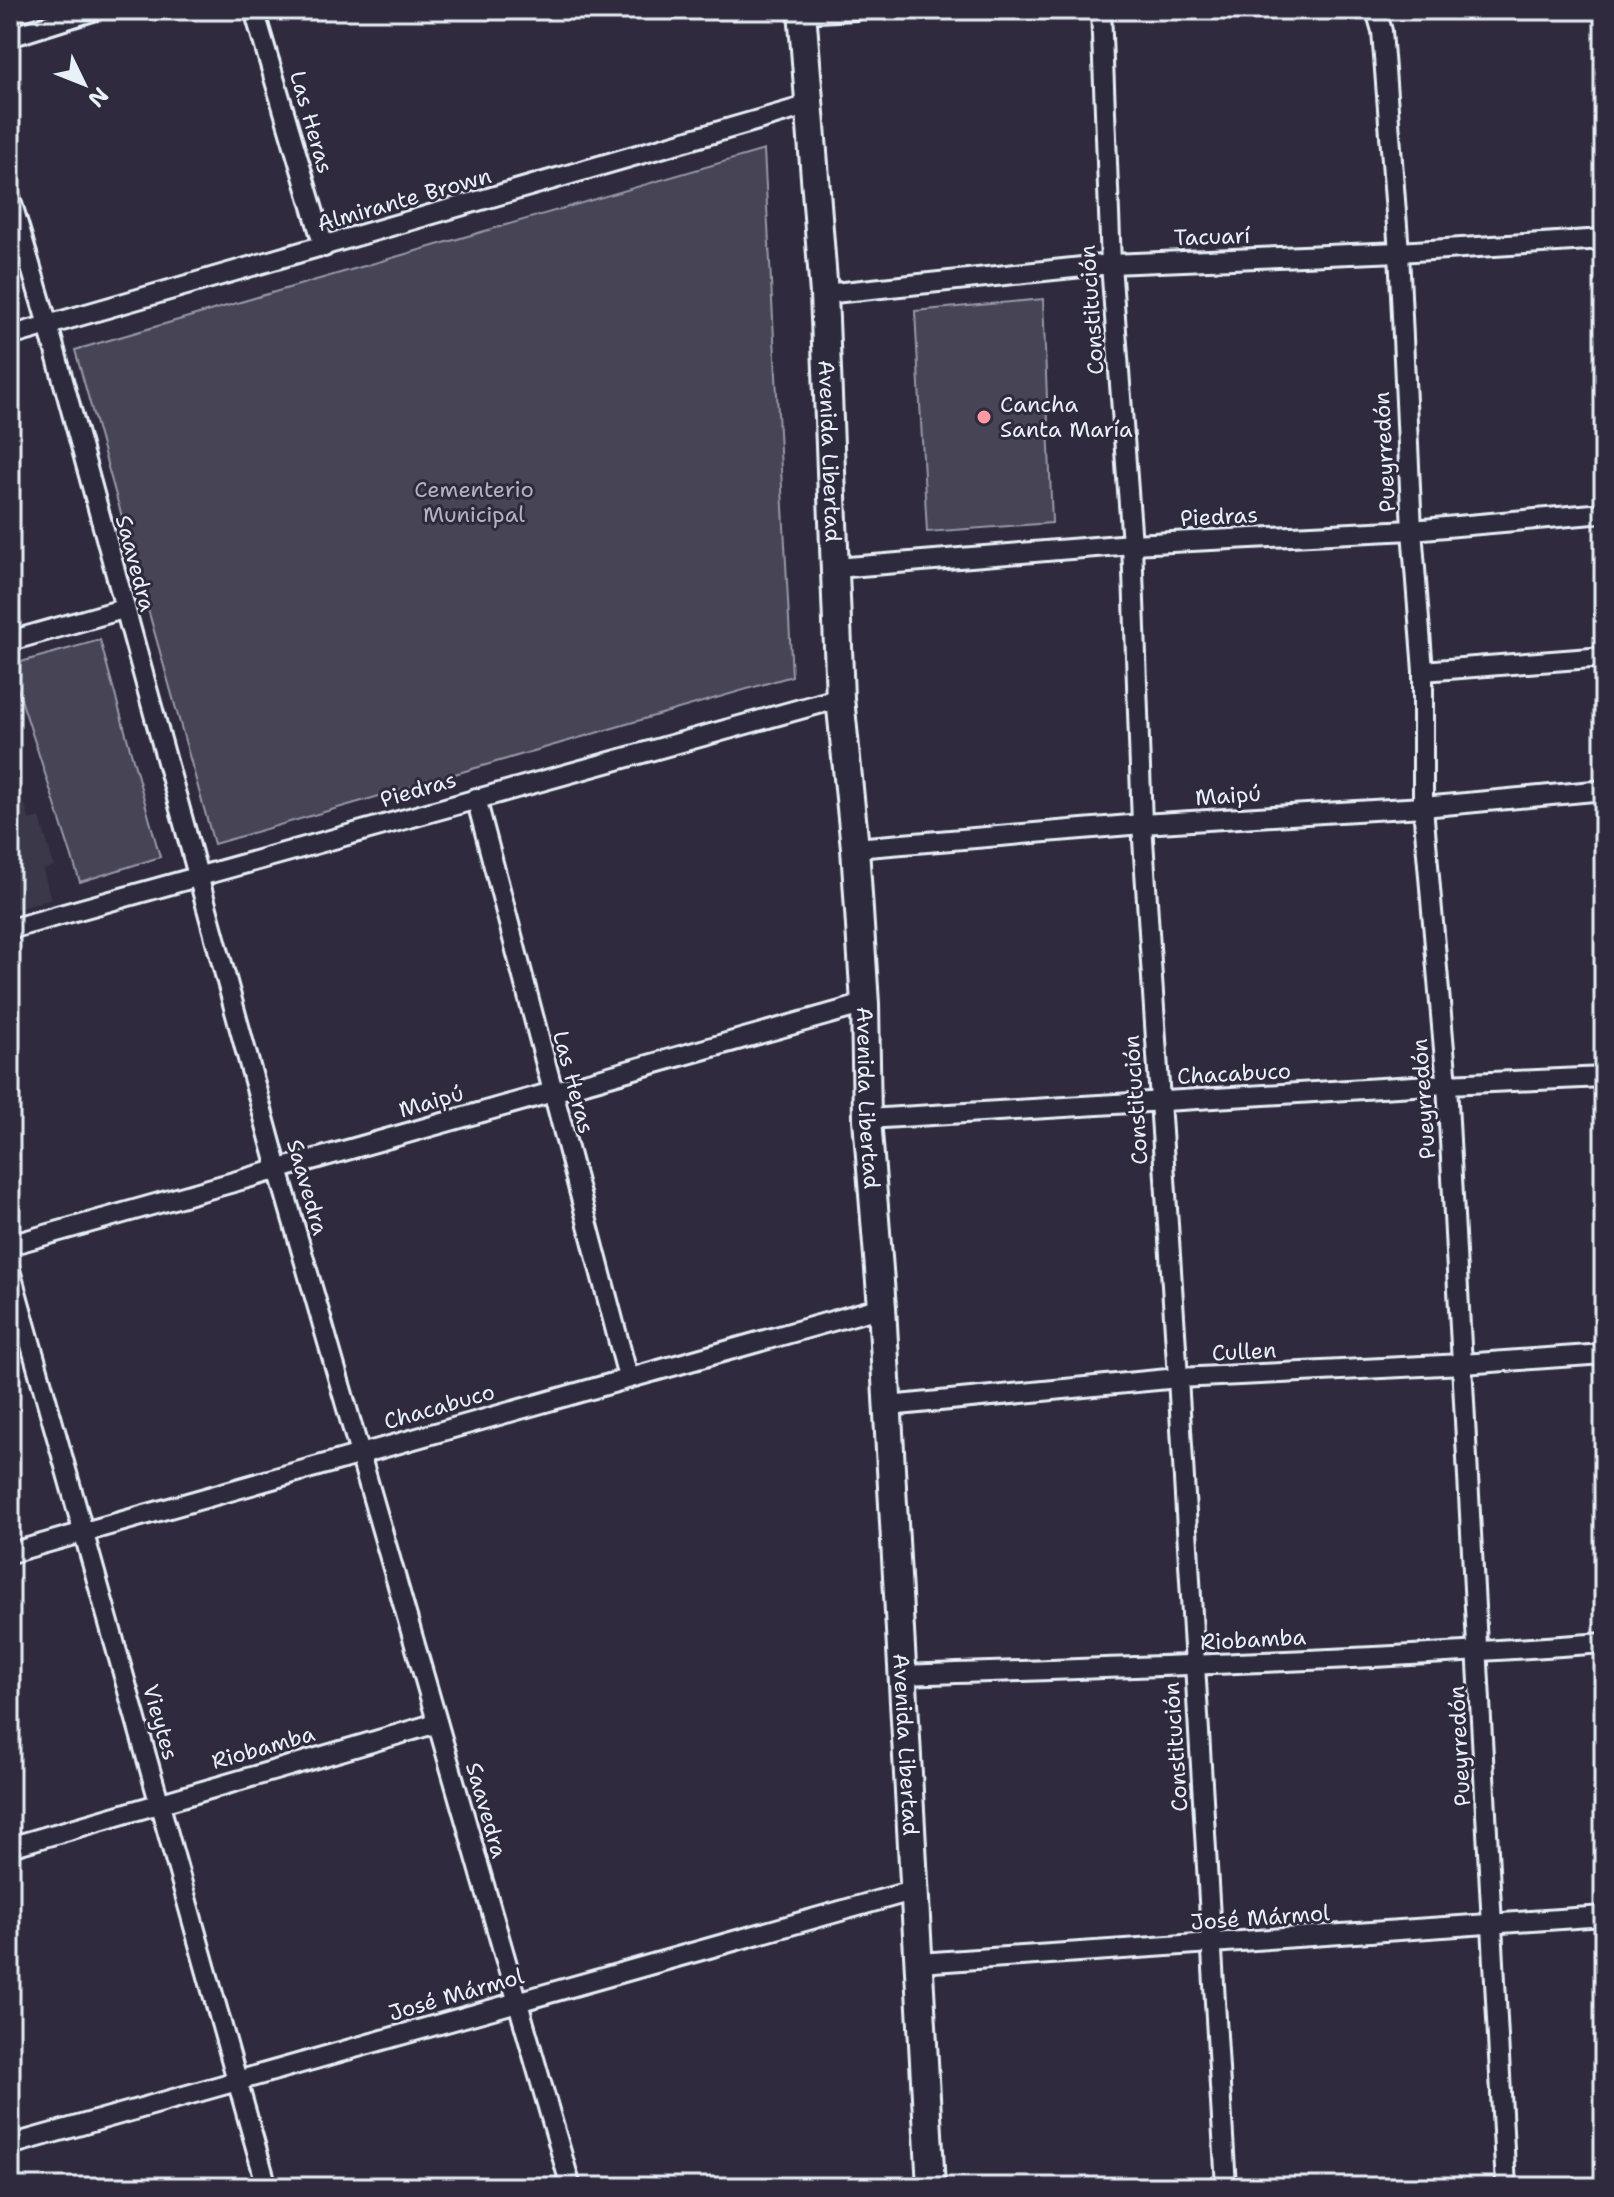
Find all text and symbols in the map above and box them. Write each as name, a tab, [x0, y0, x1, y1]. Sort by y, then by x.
north arrow	[44, 44, 124, 124]
street label: Las Heras	[283, 68, 340, 177]
text: N	[82, 81, 115, 114]
street label: Almirante Brown	[314, 161, 495, 238]
street label: Tacuarí	[1173, 221, 1251, 252]
street label: Constitución	[1073, 244, 1110, 376]
street label: Avenida Libertad	[812, 359, 848, 543]
place label: Cancha Santa María	[1000, 390, 1133, 444]
street label: Pueyrredón	[1367, 391, 1402, 513]
marker: Cancha Santa María	[975, 408, 993, 426]
park label: Cementerio Municipal	[414, 475, 534, 529]
street label: Piedras	[1179, 500, 1259, 533]
street label: Saavedra	[109, 512, 162, 615]
street label: Piedras	[377, 765, 460, 814]
street label: Maipú	[1194, 779, 1262, 812]
street label: Avenida Libertad	[850, 1006, 887, 1190]
street label: Las Heras	[546, 1028, 601, 1137]
street label: Constitución	[1117, 1034, 1154, 1166]
street label: Pueyrredón	[1405, 1038, 1442, 1160]
street label: Chacabuco	[1176, 1056, 1292, 1091]
street label: Maipú	[395, 1078, 467, 1125]
street label: Saavedra	[280, 1136, 335, 1239]
street label: Cullen	[1211, 1335, 1277, 1368]
street label: Chacabuco	[380, 1377, 498, 1436]
street label: Riobamba	[1199, 1622, 1307, 1657]
street label: Avenida Libertad	[886, 1653, 925, 1836]
street label: Vieytes	[136, 1681, 185, 1763]
street label: Constitución	[1157, 1681, 1194, 1813]
street label: Pueyrredón	[1442, 1685, 1477, 1807]
street label: Riobamba	[208, 1719, 318, 1776]
street label: Saavedra	[459, 1759, 514, 1862]
street label: José Mármol	[1189, 1898, 1331, 1937]
street label: José Mármol	[385, 1961, 528, 2028]

